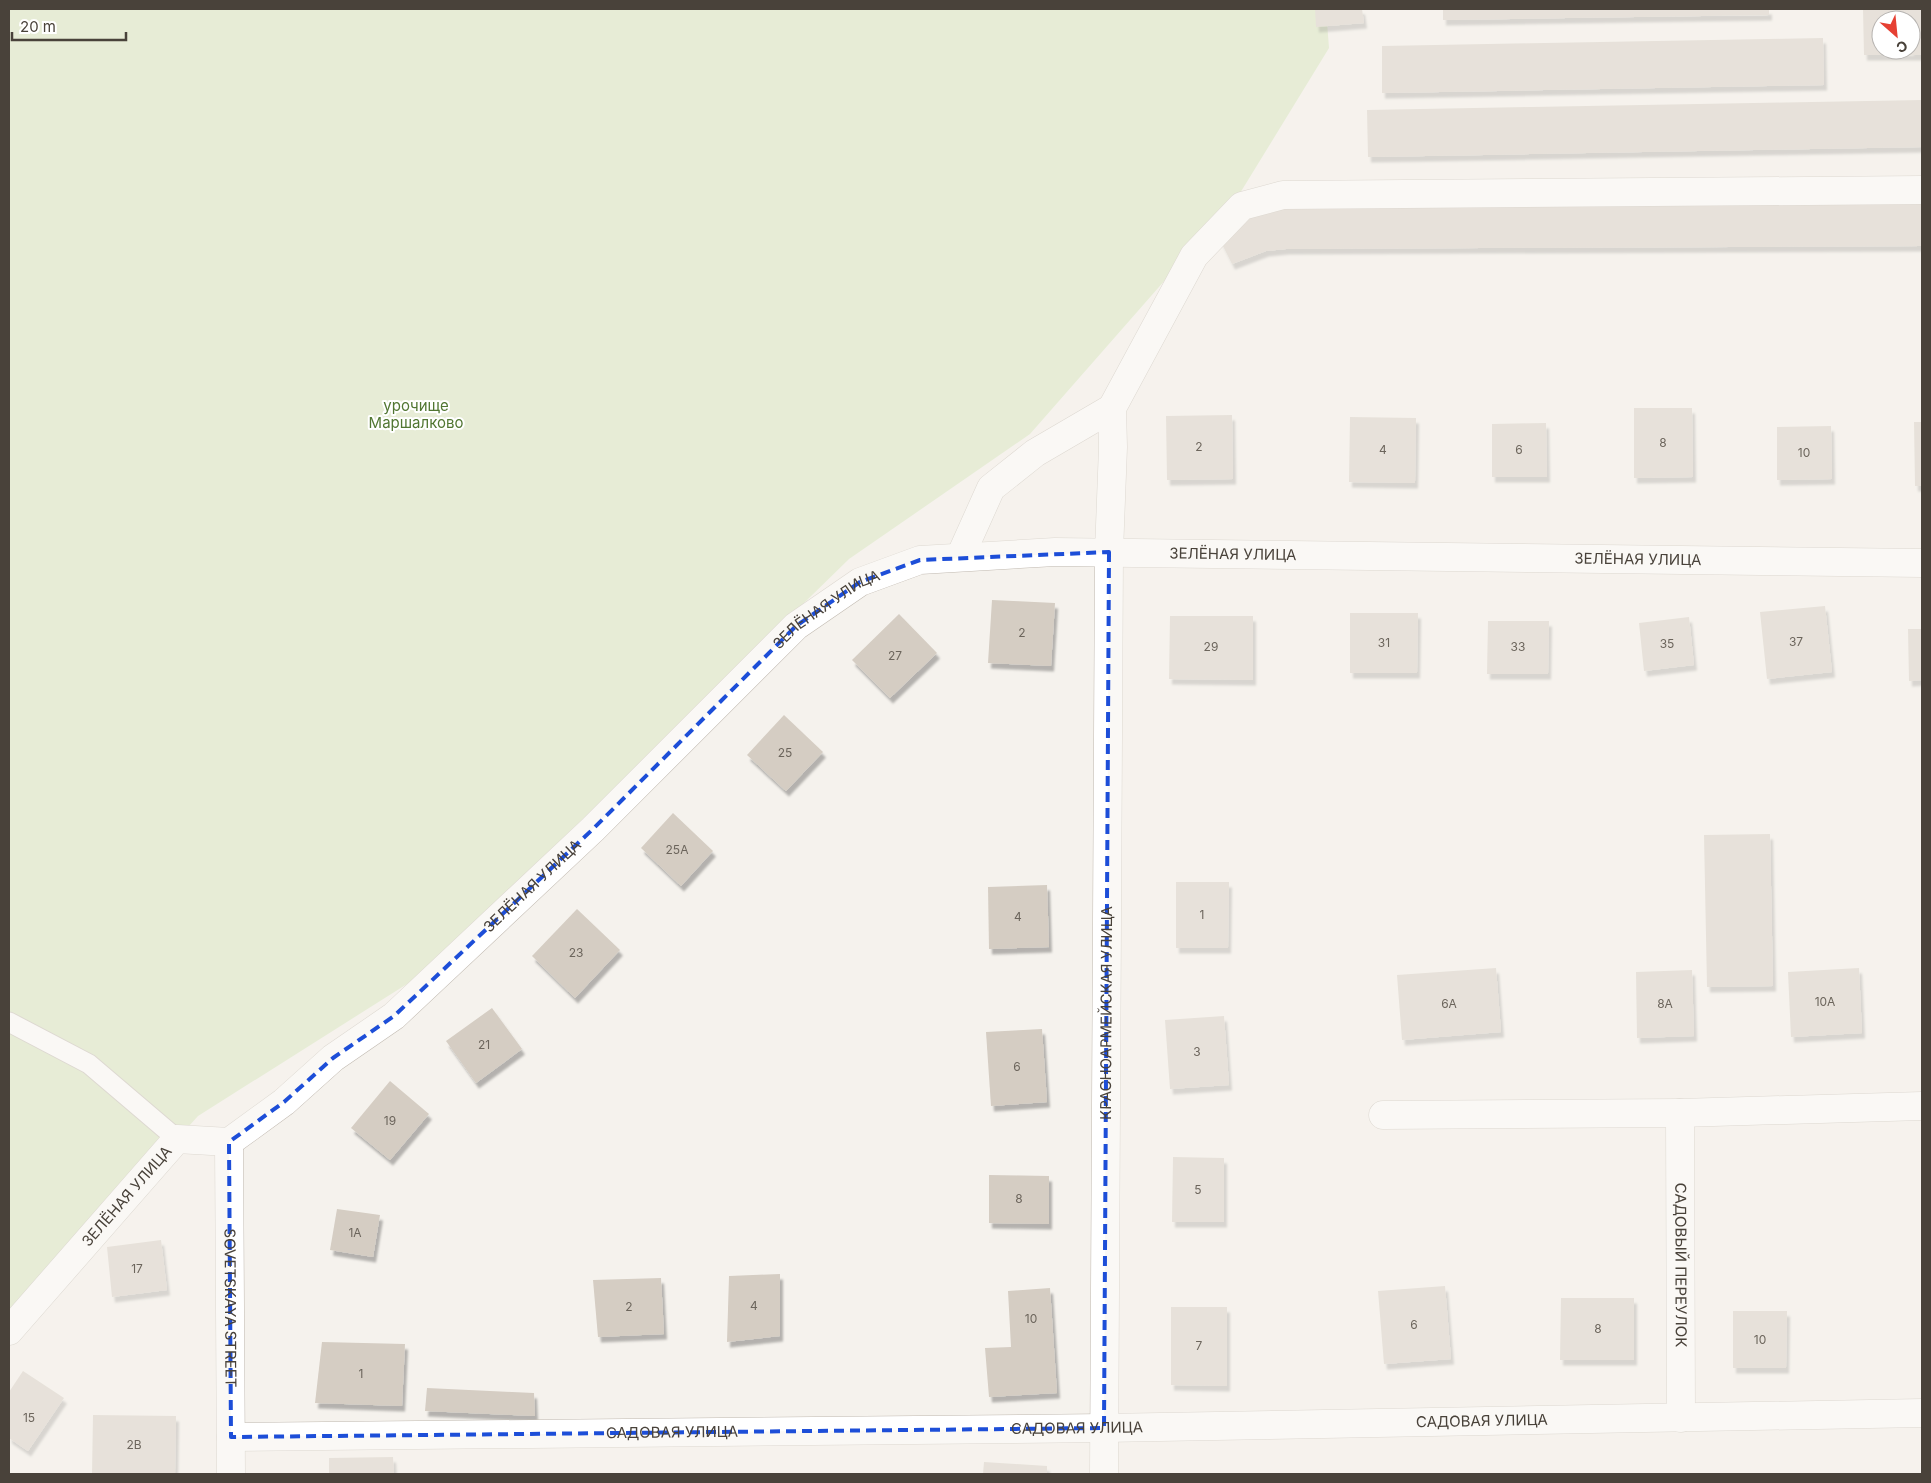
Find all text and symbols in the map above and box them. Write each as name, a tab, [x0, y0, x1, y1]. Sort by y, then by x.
scale bar	[12, 10, 126, 42]
north arrow	[1871, 10, 1921, 60]
text: 20 m	[20, 17, 56, 36]
text: С	[1894, 37, 1911, 57]
park label: урочище Маршалково	[369, 396, 463, 432]
house number: 8	[1659, 435, 1667, 450]
house number: 2	[1195, 439, 1203, 454]
house number: 4	[1379, 442, 1387, 457]
house number: 6	[1515, 442, 1523, 457]
house number: 10	[1798, 445, 1810, 460]
street label: ЗЕЛЁНАЯ УЛИЦА	[1169, 543, 1297, 564]
street label: ЗЕЛЁНАЯ УЛИЦА	[1574, 549, 1702, 569]
street label: ЗЕЛЁНАЯ УЛИЦА	[769, 566, 882, 653]
house number: 2	[1018, 625, 1026, 640]
house number: 37	[1789, 634, 1803, 649]
house number: 31	[1378, 635, 1390, 650]
house number: 35	[1660, 636, 1674, 651]
house number: 29	[1204, 639, 1218, 654]
house number: 33	[1511, 639, 1525, 654]
house number: 27	[888, 648, 902, 663]
house number: 25	[778, 745, 792, 760]
street label: ЗЕЛЁНАЯ УЛИЦА	[479, 835, 585, 936]
house number: 25А	[666, 842, 688, 857]
street label: КРАСНОАРМЕЙСКАЯ УЛИЦА	[1096, 906, 1116, 1120]
house number: 1	[1200, 907, 1204, 922]
house number: 4	[1014, 909, 1022, 924]
house number: 23	[569, 945, 583, 960]
house number: 10А	[1815, 994, 1835, 1009]
house number: 6А	[1441, 996, 1457, 1011]
house number: 8А	[1657, 996, 1673, 1011]
house number: 21	[478, 1037, 490, 1052]
house number: 3	[1193, 1044, 1201, 1059]
house number: 6	[1013, 1059, 1021, 1074]
house number: 19	[384, 1113, 396, 1128]
street label: ЗЕЛЁНАЯ УЛИЦА	[77, 1142, 175, 1250]
house number: 5	[1194, 1182, 1202, 1197]
street label: САДОВЫЙ ПЕРЕУЛОК	[1671, 1183, 1691, 1347]
house number: 8	[1015, 1191, 1023, 1206]
house number: 1А	[348, 1225, 362, 1240]
street label: SOVETSKAYA STREET	[221, 1228, 240, 1388]
house number: 17	[131, 1261, 143, 1276]
house number: 4	[750, 1298, 758, 1313]
house number: 2	[625, 1299, 633, 1314]
house number: 10	[1025, 1311, 1037, 1326]
house number: 6	[1410, 1317, 1418, 1332]
house number: 8	[1594, 1321, 1602, 1336]
house number: 10	[1754, 1332, 1766, 1347]
house number: 7	[1196, 1338, 1203, 1353]
house number: 1	[359, 1366, 363, 1381]
house number: 15	[23, 1410, 35, 1425]
street label: САДОВАЯ УЛИЦА	[1416, 1410, 1548, 1431]
street label: САДОВАЯ УЛИЦА	[1011, 1417, 1143, 1438]
street label: САДОВАЯ УЛИЦА	[606, 1422, 738, 1442]
house number: 2В	[126, 1437, 142, 1452]

